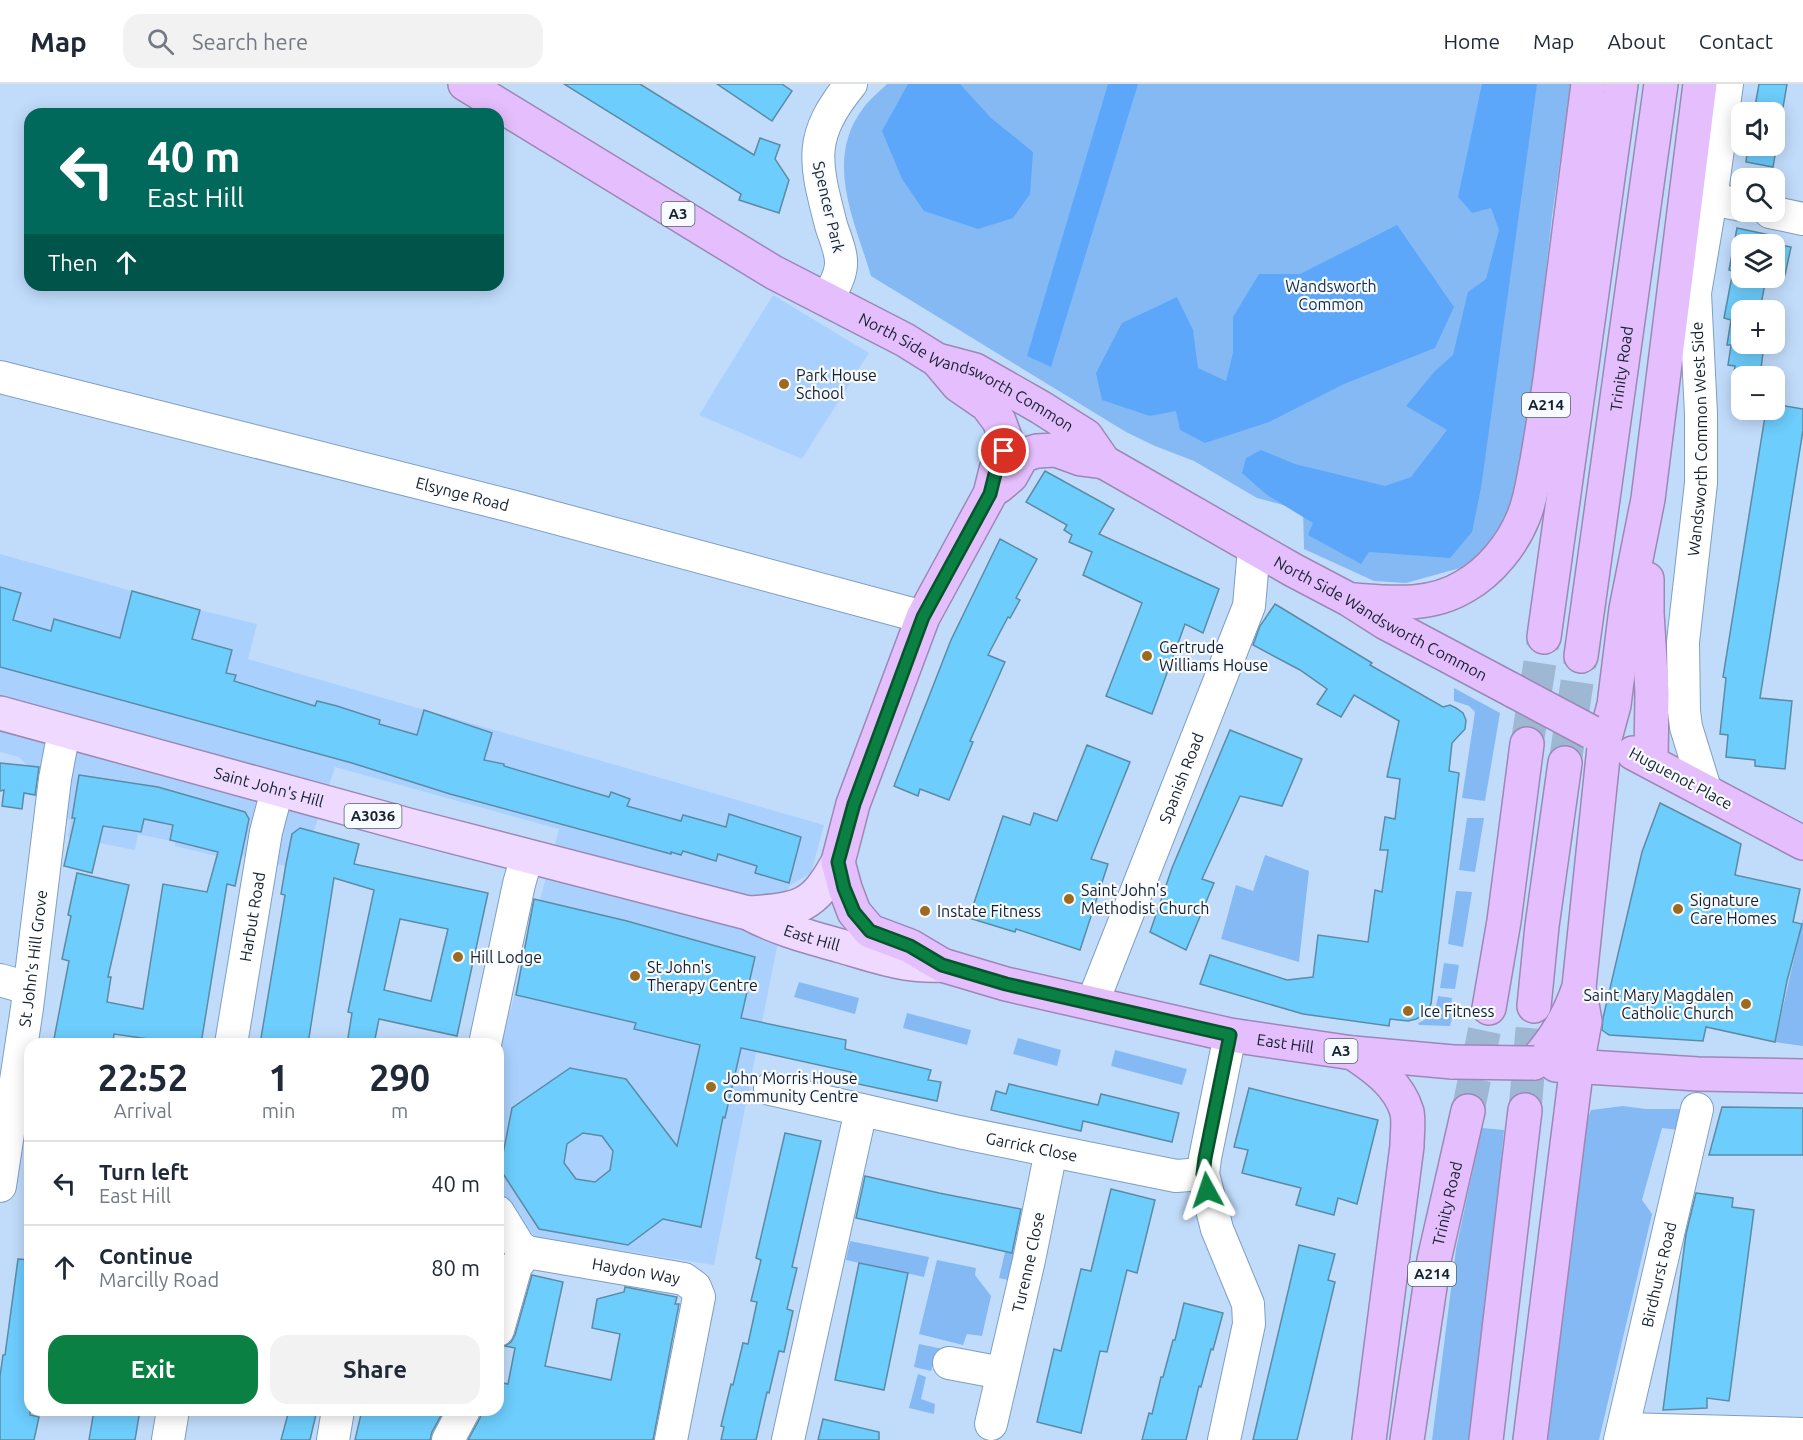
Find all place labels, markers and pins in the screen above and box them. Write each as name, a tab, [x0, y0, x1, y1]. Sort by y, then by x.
place label: Park House School	[796, 366, 877, 402]
marker: Park House School	[777, 377, 791, 391]
pin	[978, 425, 1029, 476]
place label: Gertrude Williams House	[1159, 638, 1268, 674]
marker: Gertrude Williams House	[1140, 649, 1154, 663]
place label: Saint John's Methodist Church	[1081, 881, 1209, 917]
place label: Signature Care Homes	[1690, 891, 1777, 927]
marker: Saint John's Methodist Church	[1062, 892, 1076, 906]
place label: Instate Fitness	[937, 902, 1041, 920]
marker: Signature Care Homes	[1671, 902, 1685, 916]
marker: Instate Fitness	[918, 904, 932, 918]
place label: Hill Lodge	[470, 948, 542, 966]
marker: Hill Lodge	[451, 950, 465, 964]
place label: St John's Therapy Centre	[647, 958, 758, 994]
marker: St John's Therapy Centre	[628, 969, 642, 983]
place label: Saint Mary Magdalen Catholic Church	[1583, 986, 1734, 1022]
marker: Saint Mary Magdalen Catholic Church	[1739, 997, 1753, 1011]
place label: Ice Fitness	[1420, 1002, 1494, 1020]
marker: Ice Fitness	[1401, 1004, 1415, 1018]
place label: John Morris House Community Centre	[723, 1069, 859, 1105]
marker: John Morris House Community Centre	[704, 1080, 718, 1094]

